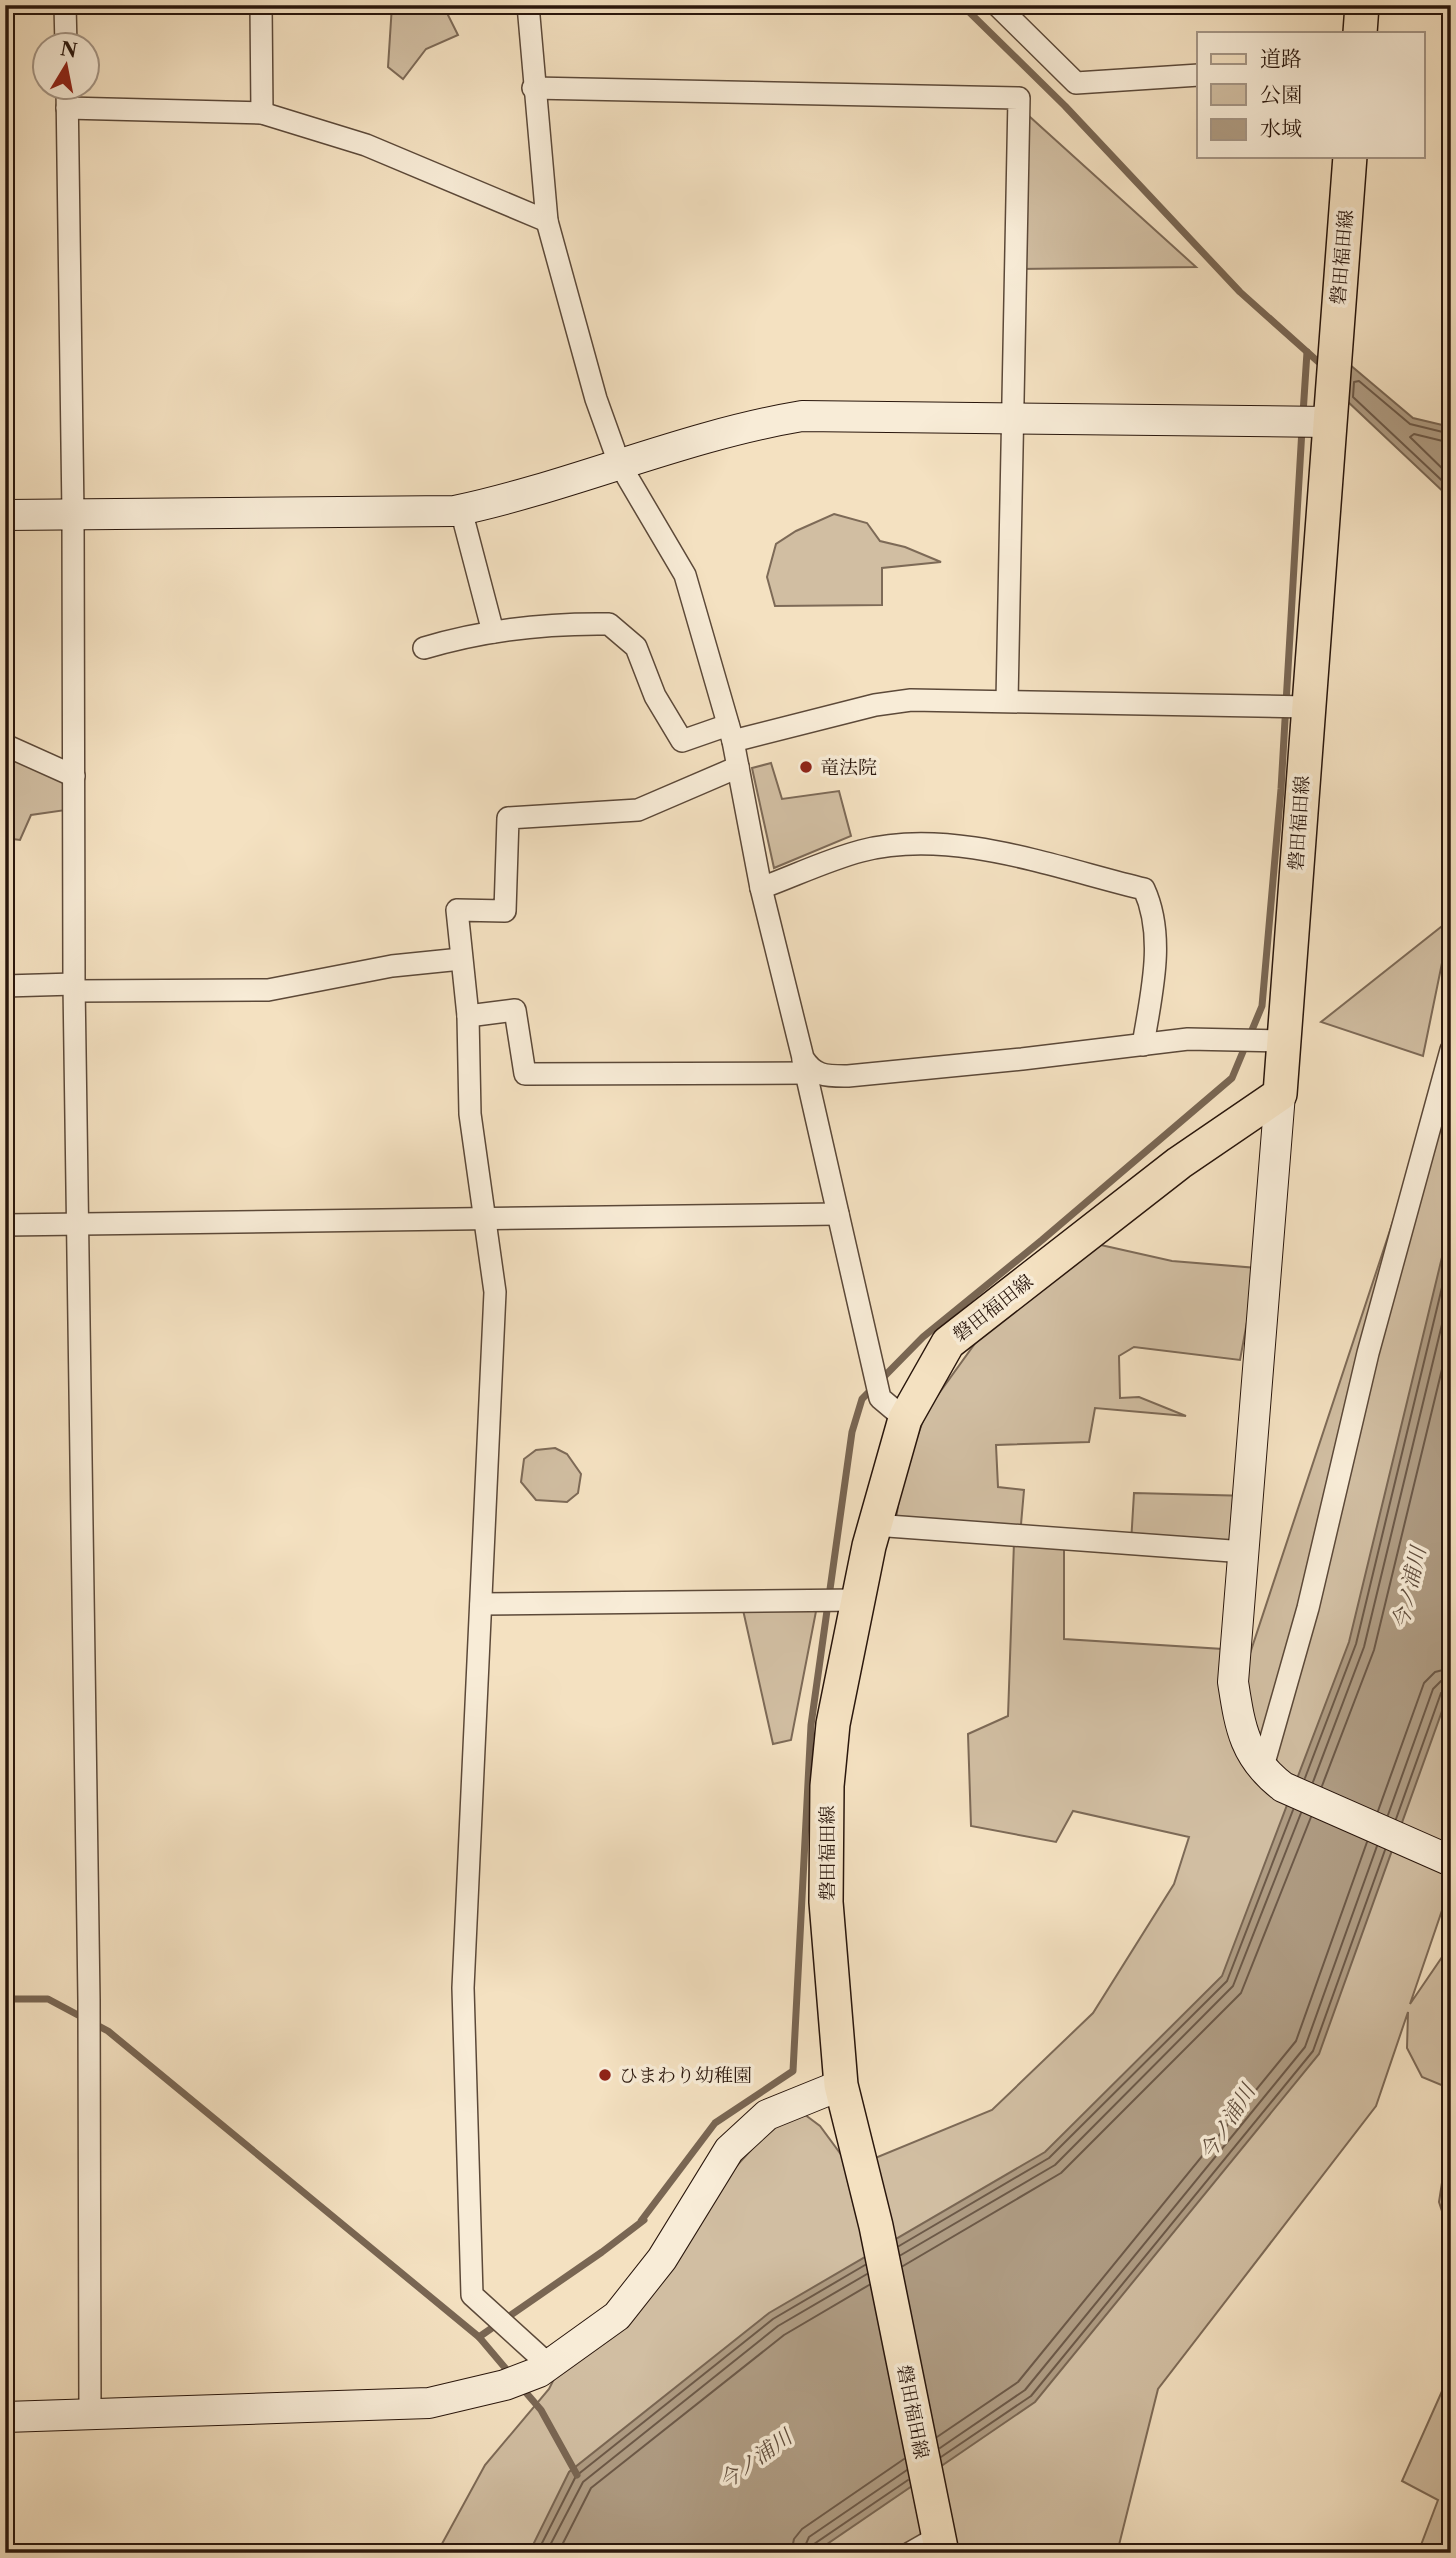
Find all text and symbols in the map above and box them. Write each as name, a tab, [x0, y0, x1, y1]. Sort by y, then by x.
north arrow	[32, 32, 102, 102]
legend	[1197, 32, 1424, 158]
text: N	[59, 37, 79, 63]
text: 道路	[1260, 46, 1302, 71]
text: 公園	[1260, 82, 1302, 107]
text: 水域	[1260, 116, 1302, 141]
street label: 磐田福田線	[1326, 209, 1358, 305]
place label: 竜法院	[820, 756, 877, 779]
marker: 竜法院	[798, 759, 814, 775]
street label: 磐田福田線	[1284, 775, 1314, 871]
street label: 磐田福田線	[948, 1270, 1038, 1346]
water label: 今ノ浦川	[1387, 1542, 1431, 1632]
street label: 磐田福田線	[816, 1805, 839, 1901]
place label: ひまわり幼稚園	[619, 2064, 752, 2087]
marker: ひまわり幼稚園	[597, 2067, 613, 2083]
water label: 今ノ浦川	[1194, 2078, 1261, 2164]
street label: 磐田福田線	[893, 2363, 933, 2461]
water label: 今ノ浦川	[714, 2423, 798, 2494]

